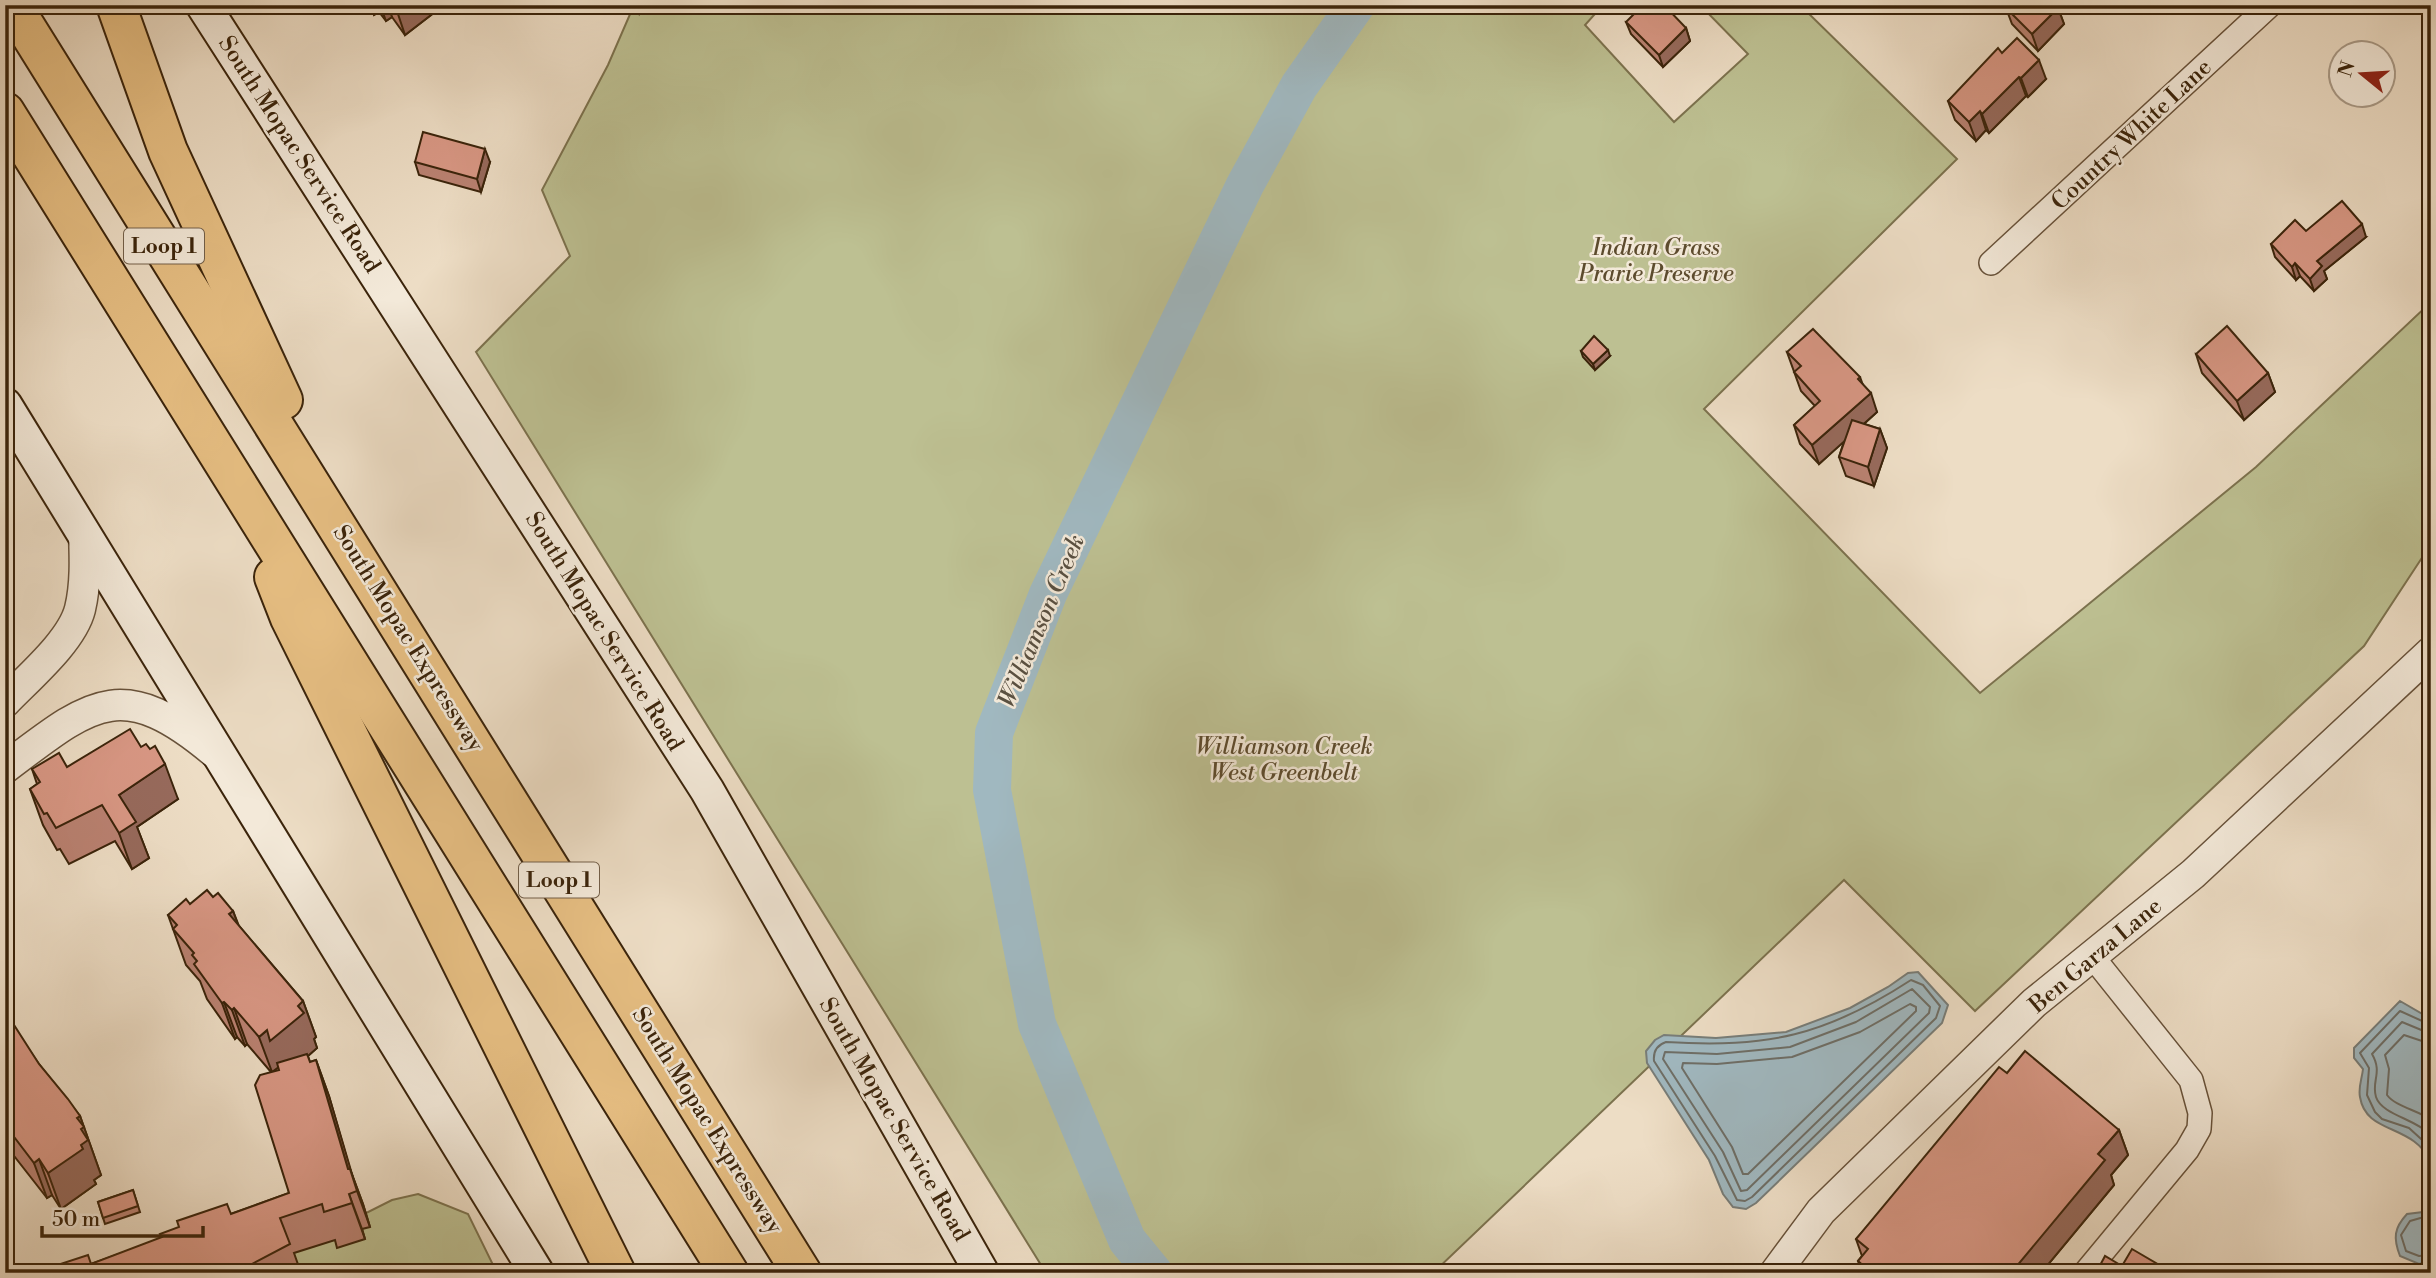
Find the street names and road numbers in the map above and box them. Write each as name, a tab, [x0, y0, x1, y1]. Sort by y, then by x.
street label: South Mopac Service Road	[212, 31, 386, 278]
street label: Country White Lane	[2046, 53, 2218, 216]
road number: Loop 1	[124, 229, 204, 264]
street label: South Mopac Service Road	[519, 507, 689, 756]
street label: South Mopac Expressway	[327, 520, 490, 758]
road number: Loop 1	[519, 862, 599, 898]
street label: Ben Garza Lane	[2023, 892, 2168, 1020]
street label: South Mopac Service Road	[813, 993, 975, 1246]
street label: South Mopac Expressway	[626, 1002, 789, 1240]

